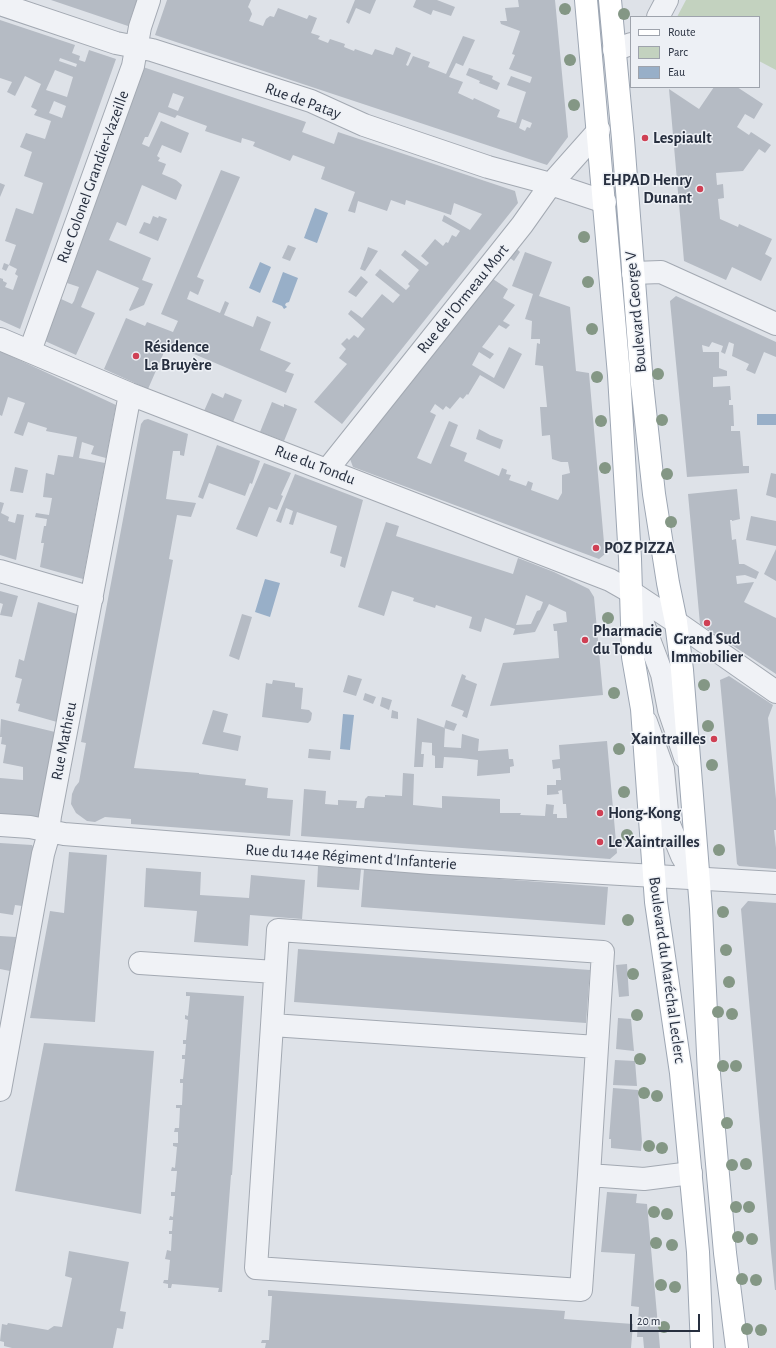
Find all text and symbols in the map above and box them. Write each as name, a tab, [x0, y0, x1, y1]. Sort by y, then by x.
legend	[630, 16, 760, 88]
text: Route	[668, 26, 695, 38]
text: Parc	[668, 46, 688, 58]
text: Eau	[668, 66, 685, 78]
street label: Rue de Patay	[262, 78, 344, 124]
street label: Rue Colonel Grandier-Vazeille	[53, 88, 133, 266]
place label: Lespiault	[653, 128, 712, 148]
marker: Lespiault	[640, 133, 650, 143]
place label: EHPAD Henry Dunant	[603, 170, 692, 208]
marker: EHPAD Henry Dunant	[695, 184, 705, 194]
street label: Rue de l'Ormeau Mort	[413, 240, 513, 358]
street label: Boulevard George V	[621, 250, 651, 374]
place label: Résidence La Bruyère	[144, 337, 212, 375]
marker: Résidence La Bruyère	[131, 351, 141, 361]
street label: Rue du Tondu	[272, 441, 358, 489]
place label: POZ PIZZA	[604, 538, 675, 558]
marker: POZ PIZZA	[591, 543, 601, 553]
marker: Grand Sud Immobilier	[702, 618, 712, 628]
place label: Pharmacie du Tondu	[593, 621, 662, 659]
place label: Grand Sud Immobilier	[671, 629, 743, 667]
marker: Pharmacie du Tondu	[580, 635, 590, 645]
street label: Rue Mathieu	[47, 700, 81, 782]
place label: Xaintrailles	[631, 729, 706, 749]
marker: Xaintrailles	[709, 734, 719, 744]
place label: Hong-Kong	[608, 803, 681, 823]
marker: Hong-Kong	[595, 808, 605, 818]
place label: Le Xaintrailles	[608, 832, 700, 852]
marker: Le Xaintrailles	[595, 837, 605, 847]
street label: Rue du 144e Régiment d'Infanterie	[245, 840, 457, 874]
street label: Boulevard du Maréchal Leclerc	[644, 876, 690, 1064]
scale bar	[632, 1306, 702, 1332]
text: 20 m	[637, 1315, 660, 1327]

